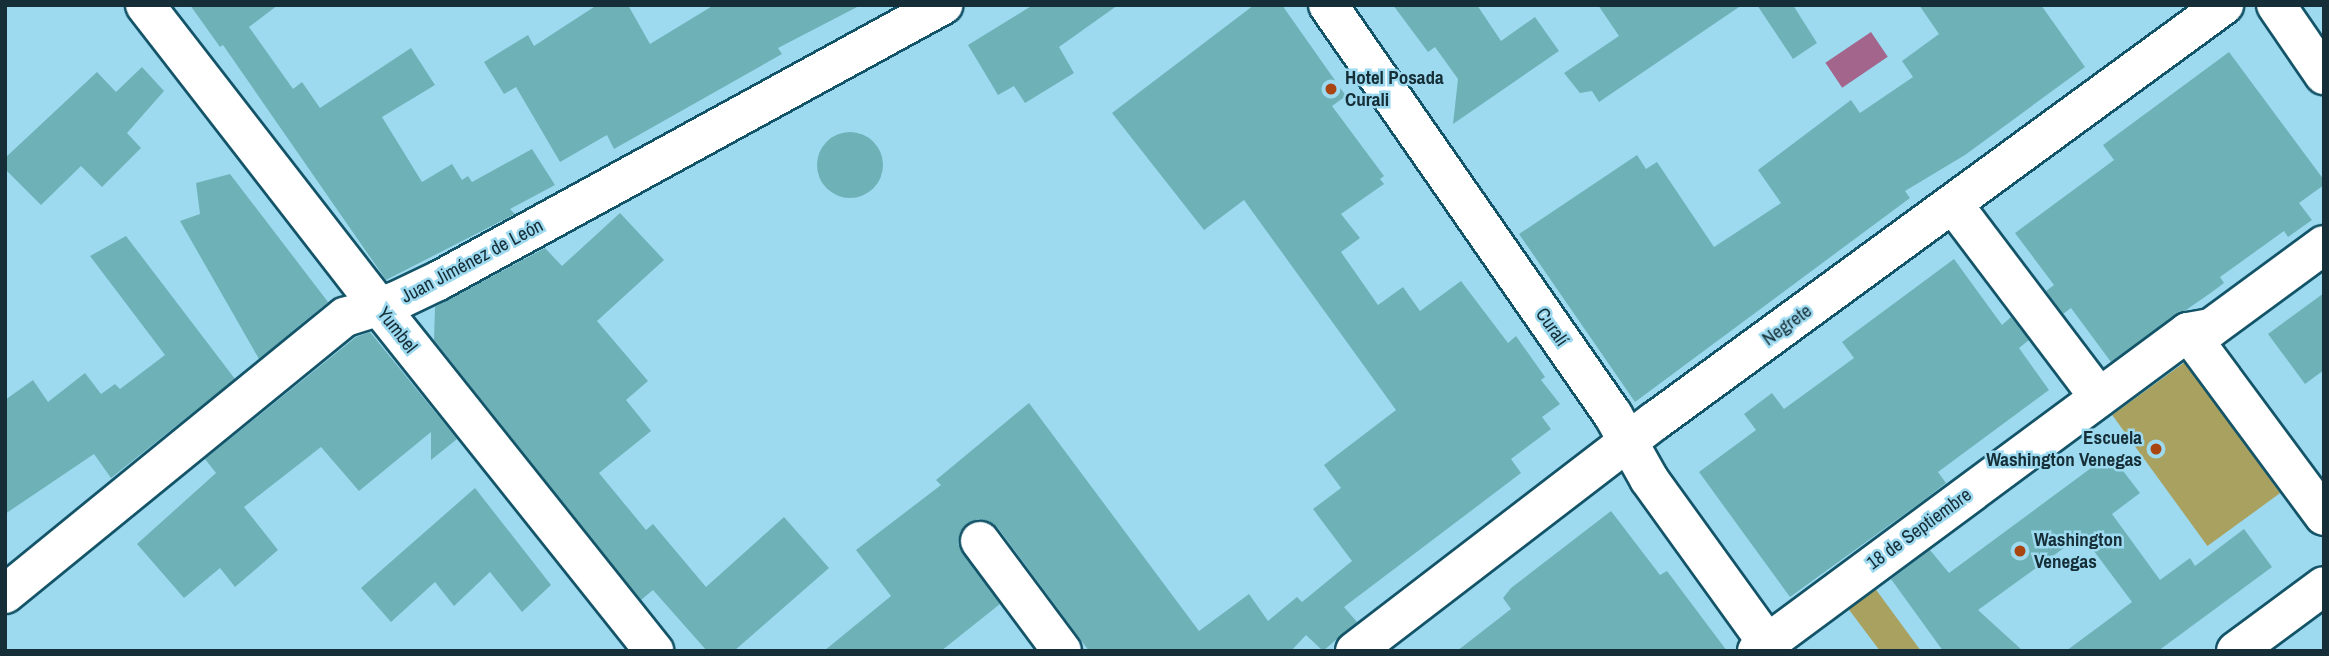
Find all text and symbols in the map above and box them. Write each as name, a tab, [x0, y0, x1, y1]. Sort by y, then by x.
place label: Hotel Posada Curali	[1345, 67, 1444, 111]
marker: Hotel Posada Curali	[1323, 81, 1339, 97]
street label: Juan Jiménez de León	[397, 214, 547, 308]
street label: Negrete	[1758, 299, 1816, 351]
street label: Yumbel	[372, 303, 422, 357]
street label: Curalí	[1531, 303, 1573, 351]
place label: Escuela Washington Venegas	[1986, 427, 2142, 471]
marker: Escuela Washington Venegas	[2148, 441, 2164, 457]
street label: 18 de Septiembre	[1862, 483, 1976, 575]
place label: Washington Venegas	[2034, 529, 2123, 573]
marker: Washington Venegas	[2012, 543, 2028, 559]

